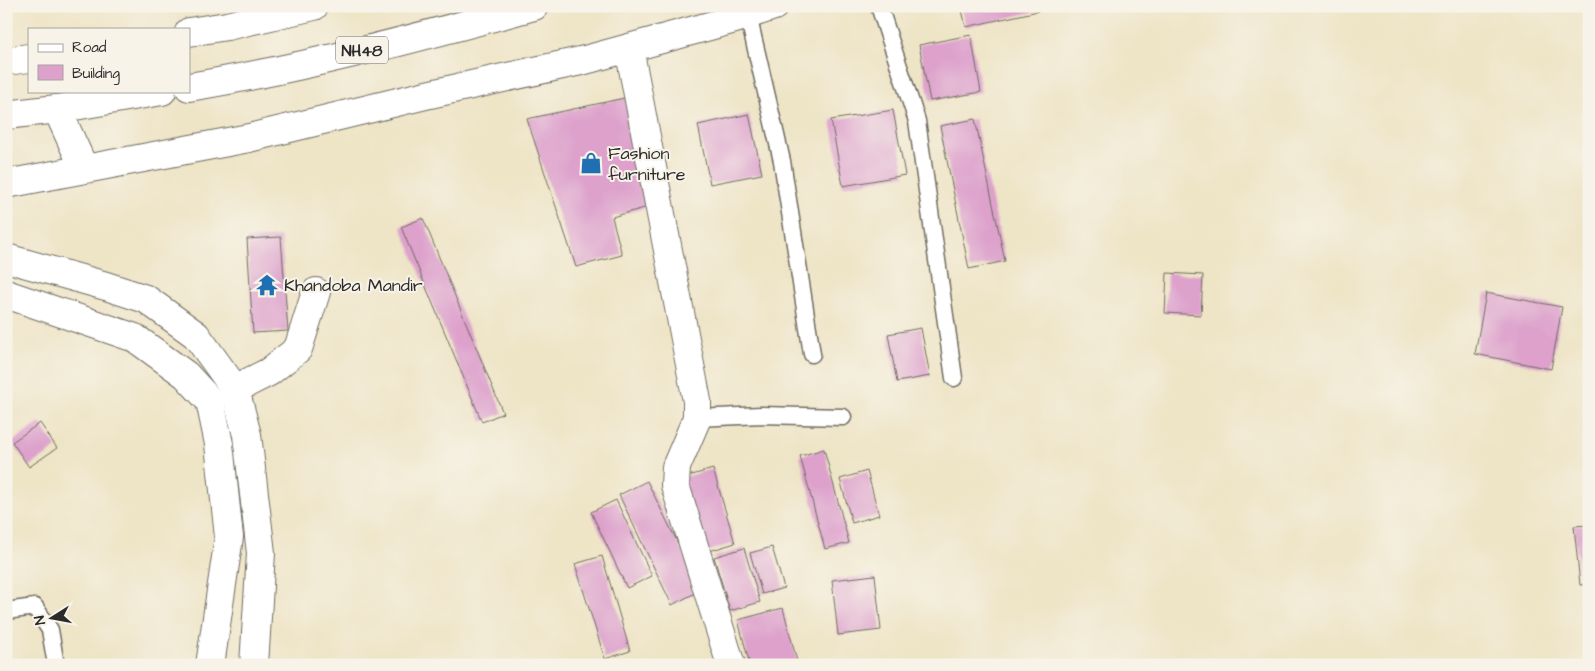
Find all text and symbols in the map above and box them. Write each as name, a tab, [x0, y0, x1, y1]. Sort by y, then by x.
legend	[28, 28, 190, 92]
road number: NH48	[336, 36, 388, 64]
text: Road	[72, 37, 107, 58]
text: Building	[72, 63, 120, 85]
place label: Fashion furniture	[608, 141, 686, 187]
shop icon: Fashion furniture	[578, 150, 604, 176]
temple icon: Khandoba Mandir	[254, 272, 280, 298]
place label: Khandoba Mandir	[284, 273, 423, 298]
north arrow	[28, 594, 78, 644]
text: N	[30, 614, 51, 627]

